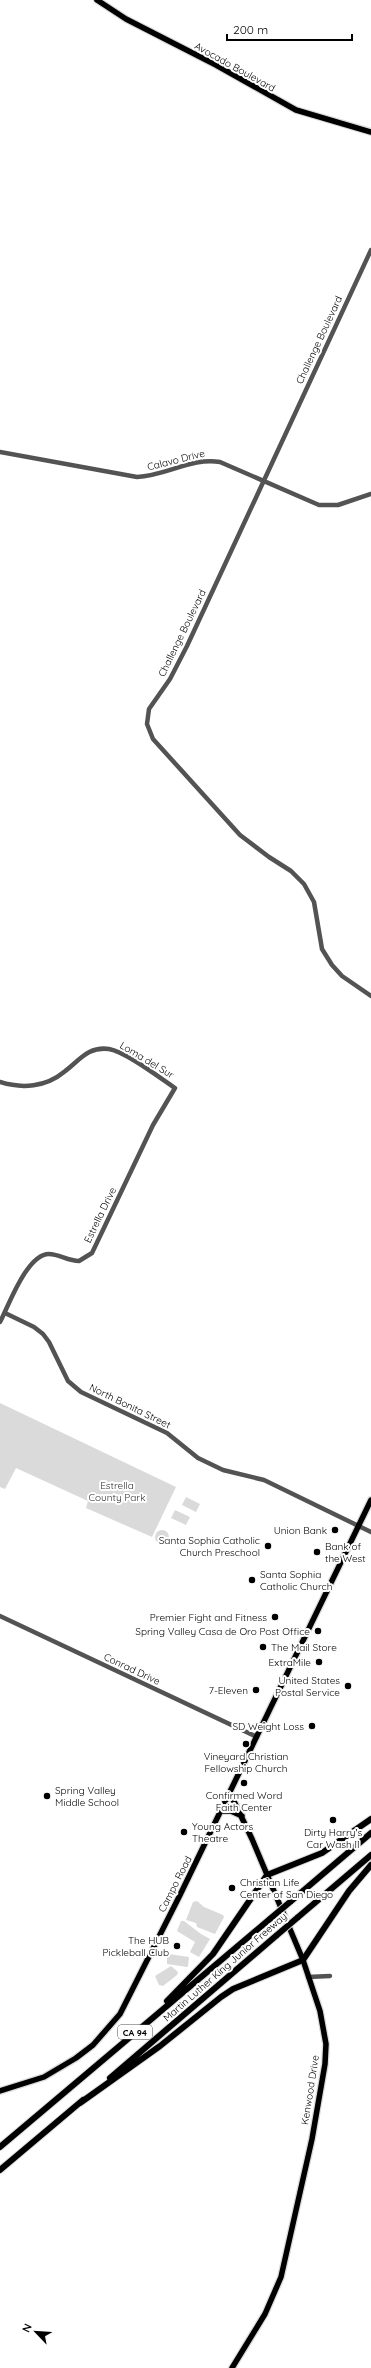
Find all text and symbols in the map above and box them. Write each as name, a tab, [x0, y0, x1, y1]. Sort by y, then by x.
scale bar	[227, 16, 352, 42]
text: 200 m	[233, 22, 268, 37]
street label: Avocado Boulevard	[192, 39, 278, 95]
street label: Challenge Boulevard	[293, 294, 345, 386]
street label: Calavo Drive	[146, 446, 206, 473]
street label: Challenge Boulevard	[155, 587, 209, 679]
street label: Loma del Sur	[117, 1039, 177, 1081]
street label: Estrella Drive	[81, 1185, 119, 1245]
street label: North Bonita Street	[87, 1381, 173, 1432]
park label: Estrella County Park	[88, 1479, 146, 1504]
place label: Union Bank	[274, 1524, 327, 1537]
marker: Union Bank	[330, 1525, 340, 1535]
place label: Santa Sophia Catholic Church Preschool	[159, 1534, 260, 1559]
place label: Bank of the West	[325, 1540, 366, 1565]
marker: Santa Sophia Catholic Church Preschool	[263, 1541, 273, 1551]
marker: Bank of the West	[312, 1547, 322, 1557]
place label: Santa Sophia Catholic Church	[260, 1568, 332, 1593]
marker: Santa Sophia Catholic Church	[247, 1575, 257, 1585]
place label: Premier Fight and Fitness	[150, 1611, 267, 1624]
marker: Premier Fight and Fitness	[270, 1612, 280, 1622]
place label: Spring Valley Casa de Oro Post Office	[135, 1625, 310, 1638]
marker: Spring Valley Casa de Oro Post Office	[313, 1626, 323, 1636]
place label: The Mail Store	[271, 1641, 337, 1654]
marker: The Mail Store	[258, 1642, 268, 1652]
street label: Conrad Drive	[102, 1650, 163, 1688]
place label: ExtraMile	[269, 1656, 311, 1669]
marker: ExtraMile	[314, 1657, 324, 1667]
place label: United States Postal Service	[275, 1674, 340, 1699]
marker: United States Postal Service	[343, 1681, 353, 1691]
place label: 7-Eleven	[209, 1684, 248, 1697]
marker: 7-Eleven	[251, 1685, 261, 1695]
place label: SD Weight Loss	[232, 1720, 304, 1733]
marker: SD Weight Loss	[307, 1721, 317, 1731]
marker: Vineyard Christian Fellowship Church	[241, 1739, 251, 1749]
place label: Vineyard Christian Fellowship Church	[204, 1750, 288, 1775]
marker: Confirmed Word Faith Center	[239, 1778, 249, 1788]
place label: Spring Valley Middle School	[55, 1784, 119, 1809]
place label: Confirmed Word Faith Center	[206, 1789, 282, 1814]
marker: Spring Valley Middle School	[42, 1791, 52, 1801]
marker: Dirty Harry's Car Wash II	[328, 1815, 338, 1825]
place label: Young Actors Theatre	[192, 1820, 254, 1845]
place label: Dirty Harry's Car Wash II	[304, 1826, 362, 1851]
marker: Young Actors Theatre	[179, 1827, 189, 1837]
street label: Campo Road	[155, 1854, 195, 1914]
place label: Christian Life Center of San Diego	[240, 1876, 333, 1901]
marker: Christian Life Center of San Diego	[227, 1883, 237, 1893]
street label: Martin Luther King Junior Freeway	[160, 1910, 290, 2024]
place label: The HUB Pickleball Club	[103, 1934, 169, 1959]
marker: The HUB Pickleball Club	[172, 1941, 182, 1951]
road number: CA 94	[118, 2025, 152, 2039]
street label: Kenwood Drive	[298, 2054, 322, 2126]
north arrow	[16, 2312, 56, 2352]
text: N	[19, 2321, 35, 2334]

